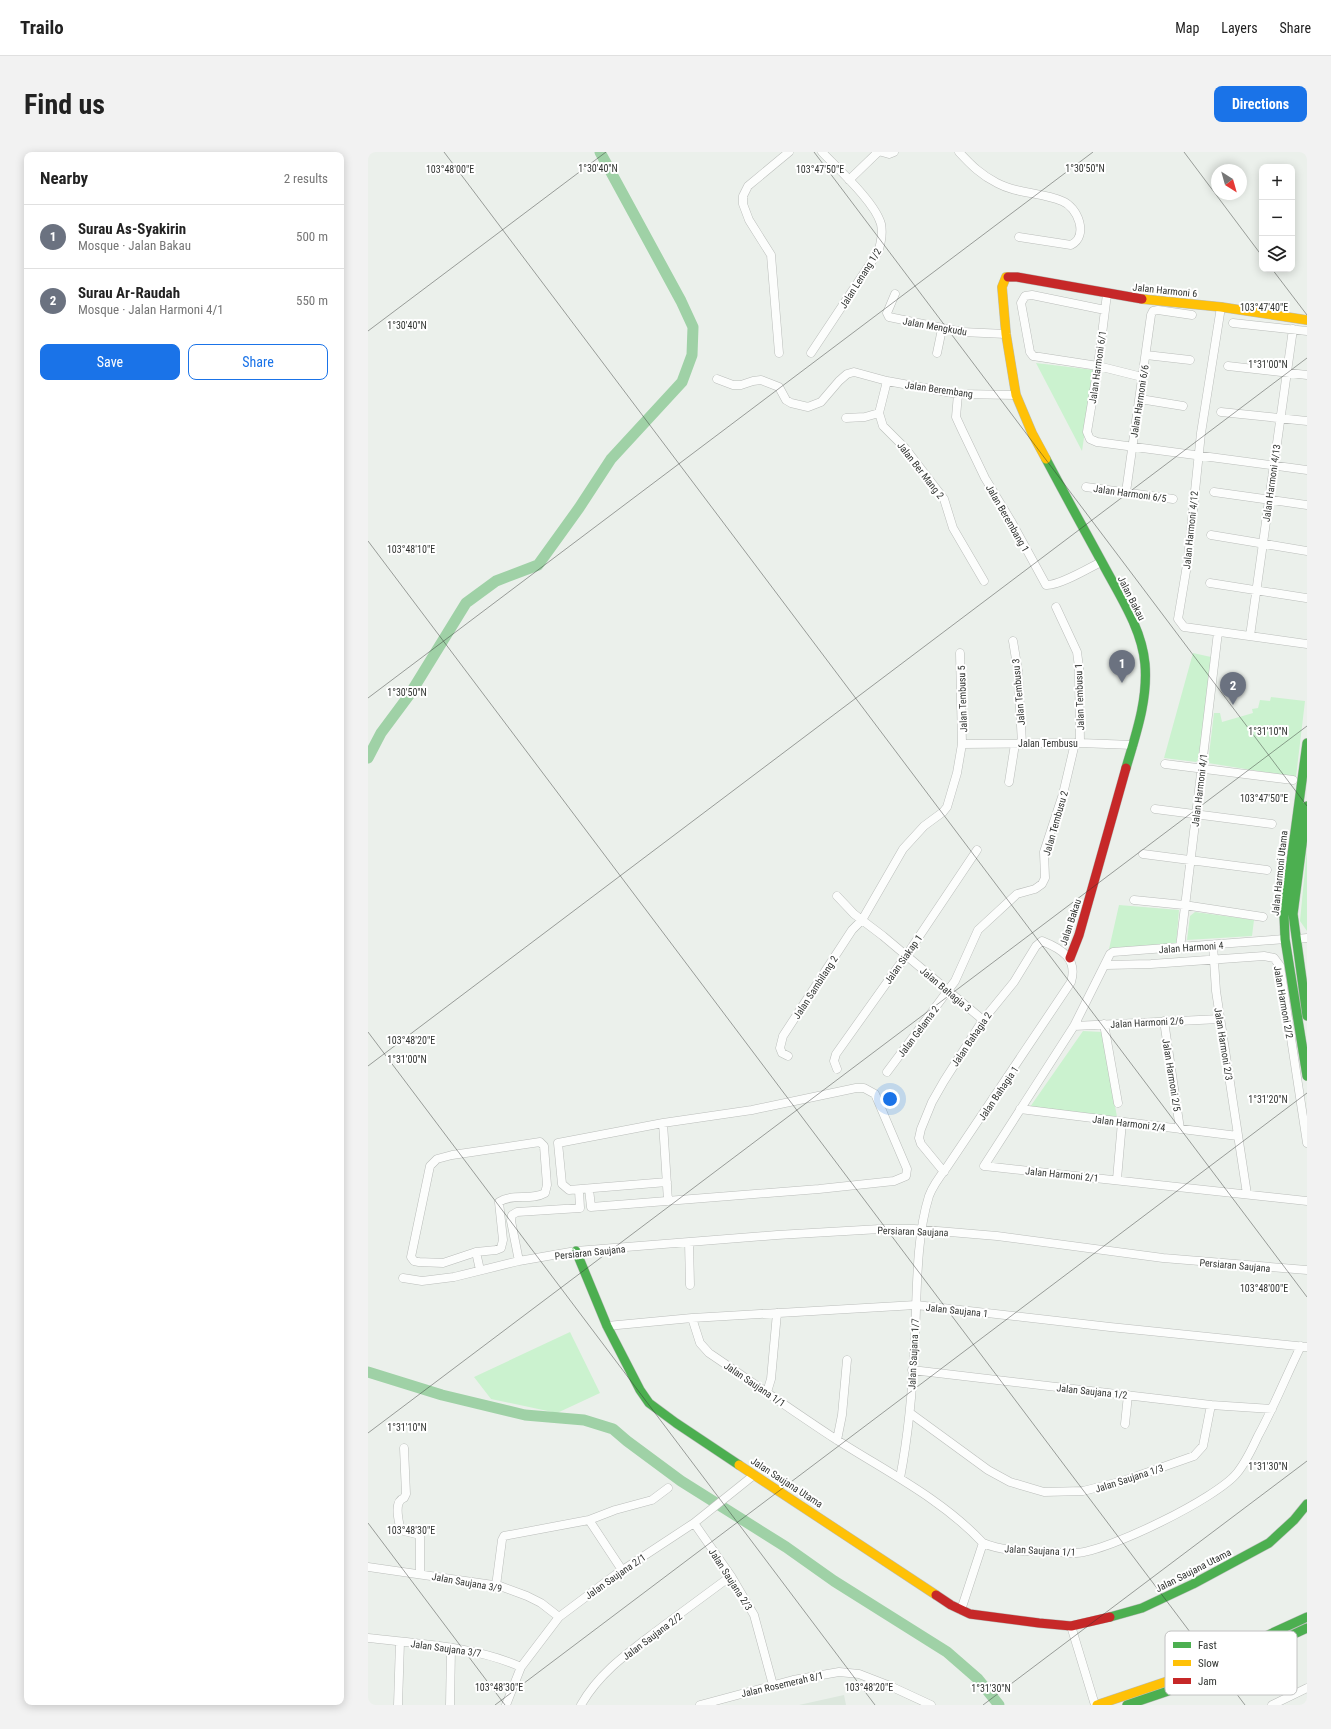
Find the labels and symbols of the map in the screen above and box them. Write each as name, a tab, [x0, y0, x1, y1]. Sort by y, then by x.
text: 1°30'40"N	[578, 163, 618, 174]
text: 1°30'50"N	[1065, 163, 1105, 174]
text: 103°48'00"E	[426, 164, 474, 175]
text: 103°47'50"E	[796, 164, 844, 175]
north arrow	[1211, 164, 1247, 200]
street label: Jalan Lenang 1/2	[838, 246, 883, 310]
street label: Jalan Harmoni 6	[1132, 282, 1198, 299]
text: 103°47'40"E	[1240, 302, 1288, 313]
street label: Jalan Mengkudu	[902, 315, 968, 338]
text: 1°30'40"N	[387, 320, 427, 331]
street label: Jalan Harmoni 6/1	[1087, 330, 1108, 404]
text: 1°31'00"N	[1248, 359, 1288, 370]
street label: Jalan Harmoni 6/6	[1128, 364, 1151, 438]
street label: Jalan Berembang	[904, 379, 974, 400]
street label: Jalan Ber Mang 2	[895, 440, 946, 501]
street label: Jalan Harmoni 4/13	[1261, 443, 1282, 523]
street label: Jalan Berembang 1	[984, 483, 1031, 554]
street label: Jalan Harmoni 6/5	[1093, 483, 1167, 504]
street label: Jalan Harmoni 4/12	[1181, 490, 1200, 570]
text: 103°48'10"E	[387, 544, 435, 555]
street label: Jalan Bakau	[1116, 574, 1147, 622]
pin: 1	[1109, 650, 1135, 683]
street label: Jalan Tembusu 3	[1010, 658, 1027, 726]
street label: Jalan Tembusu 1	[1073, 663, 1086, 731]
street label: Jalan Tembusu 5	[956, 665, 969, 733]
pin: 2	[1220, 672, 1246, 705]
text: 1°30'50"N	[387, 687, 427, 698]
text: 1°31'10"N	[1248, 726, 1288, 737]
street label: Jalan Tembusu	[1018, 738, 1078, 749]
street label: Jalan Harmoni 4/1	[1190, 753, 1209, 827]
street label: Jalan Tembusu 2	[1041, 789, 1070, 857]
text: 103°47'50"E	[1240, 793, 1288, 804]
street label: Jalan Harmoni Utama	[1270, 830, 1289, 916]
street label: Jalan Bakau	[1058, 897, 1083, 947]
street label: Jalan Siakap 1	[882, 933, 924, 986]
street label: Jalan Harmoni 4	[1158, 940, 1224, 955]
street label: Jalan Sambilang 2	[791, 954, 840, 1021]
street label: Jalan Bahagia 3	[918, 965, 973, 1014]
street label: Jalan Harmoni 2/2	[1272, 965, 1295, 1039]
street label: Jalan Gelama 2	[896, 1004, 941, 1059]
street label: Jalan Harmoni 2/3	[1212, 1007, 1235, 1081]
street label: Jalan Bahagia 2	[949, 1010, 994, 1068]
street label: Jalan Harmoni 2/6	[1110, 1015, 1184, 1030]
text: 103°48'20"E	[387, 1035, 435, 1046]
street label: Jalan Harmoni 2/5	[1160, 1038, 1183, 1112]
text: 1°31'00"N	[387, 1054, 427, 1065]
street label: Jalan Bahagia 1	[976, 1064, 1021, 1122]
your location	[880, 1089, 900, 1109]
text: 1°31'20"N	[1248, 1094, 1288, 1105]
street label: Jalan Harmoni 2/4	[1092, 1114, 1166, 1133]
street label: Jalan Harmoni 2/1	[1025, 1165, 1099, 1184]
street label: Persiaran Saujana	[877, 1225, 949, 1238]
street label: Persiaran Saujana	[554, 1243, 626, 1262]
street label: Persiaran Saujana	[1199, 1257, 1271, 1274]
text: 103°48'00"E	[1240, 1283, 1288, 1294]
street label: Jalan Saujana 1	[925, 1302, 989, 1319]
street label: Jalan Saujana 1/7	[906, 1318, 921, 1390]
street label: Jalan Saujana 1/1	[722, 1360, 787, 1409]
street label: Jalan Saujana 1/2	[1056, 1382, 1128, 1401]
text: 1°31'10"N	[387, 1422, 427, 1433]
street label: Jalan Saujana Utama	[749, 1455, 825, 1510]
text: 1°31'30"N	[1248, 1461, 1288, 1472]
street label: Jalan Saujana 1/3	[1094, 1462, 1165, 1495]
text: 103°48'30"E	[387, 1525, 435, 1536]
street label: Jalan Saujana 1/1	[1004, 1543, 1076, 1558]
street label: Jalan Saujana 2/3	[707, 1546, 755, 1612]
street label: Jalan Saujana Utama	[1154, 1547, 1233, 1594]
street label: Jalan Saujana 2/1	[583, 1551, 648, 1601]
street label: Jalan Saujana 3/9	[431, 1571, 503, 1594]
street label: Jalan Saujana 2/2	[621, 1611, 684, 1662]
legend	[1165, 1631, 1297, 1695]
street label: Jalan Saujana 3/7	[410, 1638, 482, 1659]
text: Fast	[1198, 1639, 1217, 1652]
text: Slow	[1198, 1657, 1219, 1670]
street label: Jalan Rosemerah 8/1	[740, 1670, 824, 1699]
text: Jam	[1198, 1675, 1217, 1688]
text: 103°48'30"E	[475, 1682, 523, 1693]
text: 103°48'20"E	[845, 1682, 893, 1693]
text: 1°31'30"N	[971, 1683, 1011, 1694]

